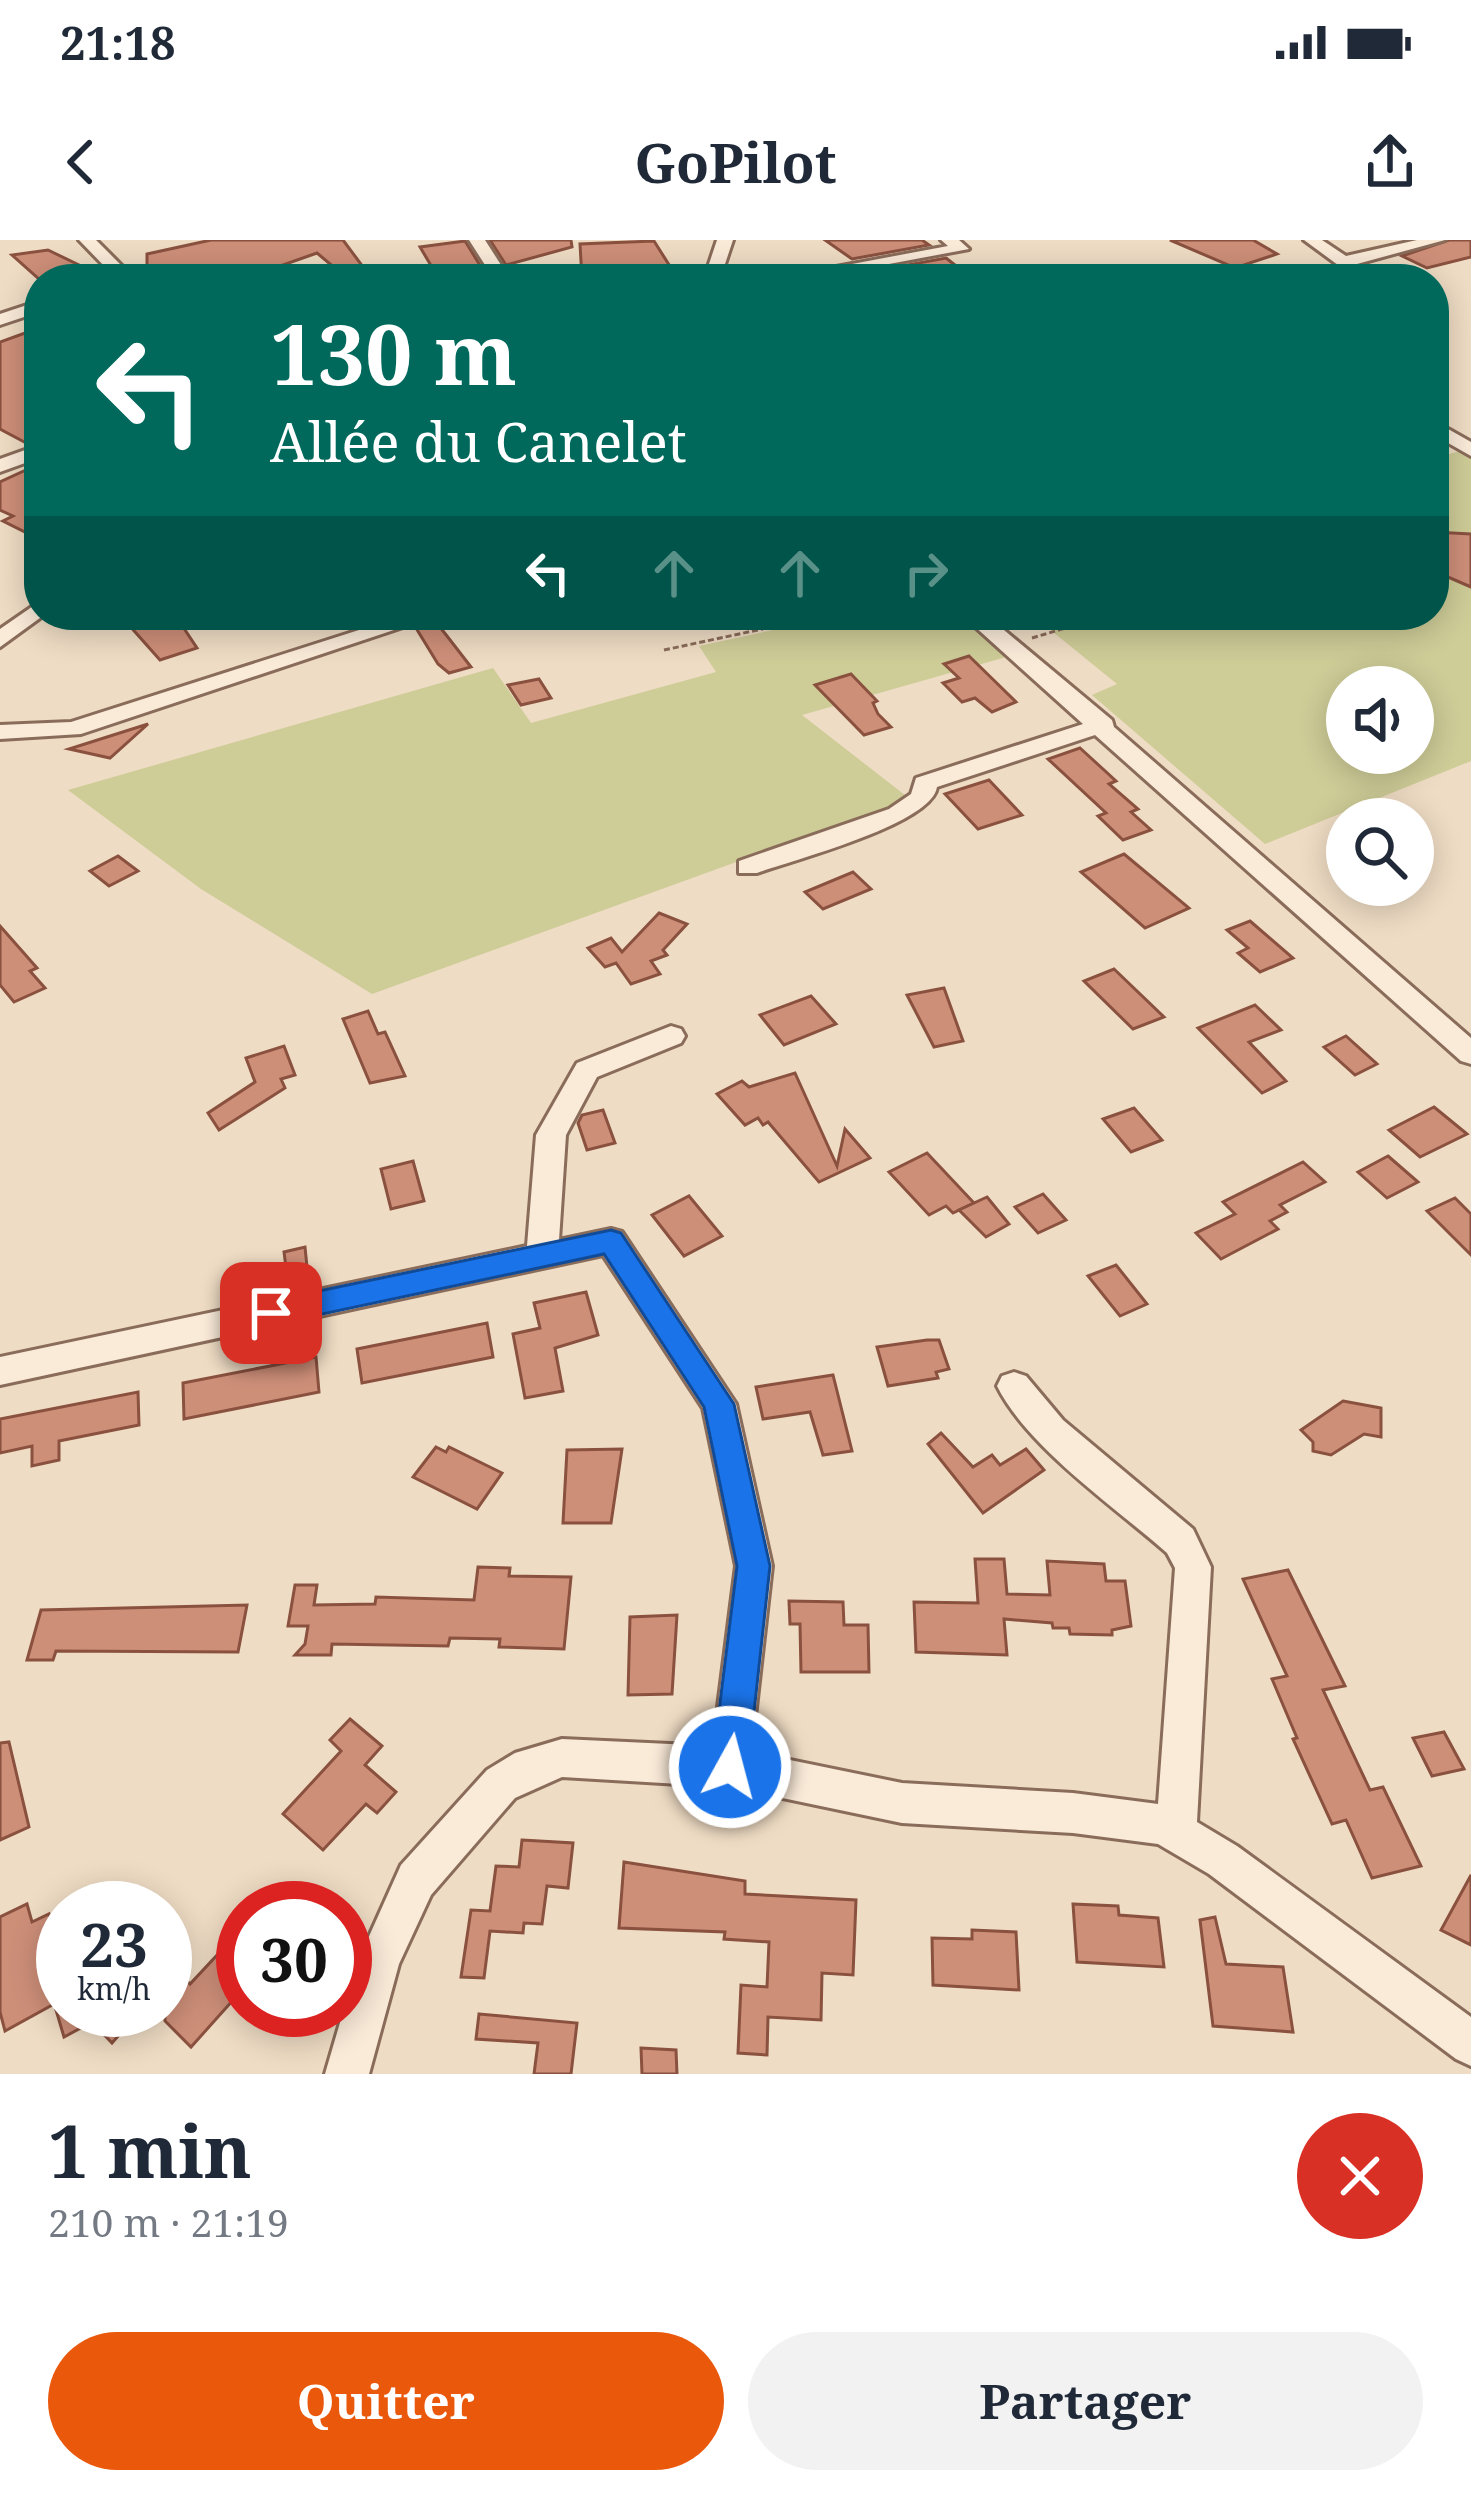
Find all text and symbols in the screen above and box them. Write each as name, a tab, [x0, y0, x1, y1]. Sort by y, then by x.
text: 21:18	[60, 12, 175, 73]
text: GoPilot	[634, 125, 837, 199]
icon: back	[48, 129, 114, 195]
icon: share	[1357, 129, 1423, 195]
text: 130 m	[270, 295, 517, 410]
icon: left	[72, 312, 228, 468]
text: Allée du Canelet	[270, 404, 687, 478]
icon: left	[515, 540, 581, 606]
icon: ahead	[641, 540, 707, 606]
icon: ahead	[767, 540, 833, 606]
icon: right	[893, 540, 959, 606]
map controls	[1326, 666, 1434, 906]
button: sound	[1326, 666, 1434, 774]
button: search	[1326, 798, 1434, 906]
pin	[220, 1262, 322, 1364]
icon: arrive	[238, 1280, 304, 1346]
position arrow	[667, 1704, 793, 1830]
speed limit sign: 30	[216, 1881, 372, 2037]
text: 23	[80, 1903, 148, 1985]
text: km/h	[77, 1968, 151, 2009]
text: 1 min	[48, 2101, 252, 2199]
button: close	[1297, 2113, 1423, 2239]
text: 210 m · 21:19	[48, 2195, 289, 2248]
button: Quitter	[48, 2332, 724, 2470]
button: Partager	[748, 2332, 1423, 2470]

